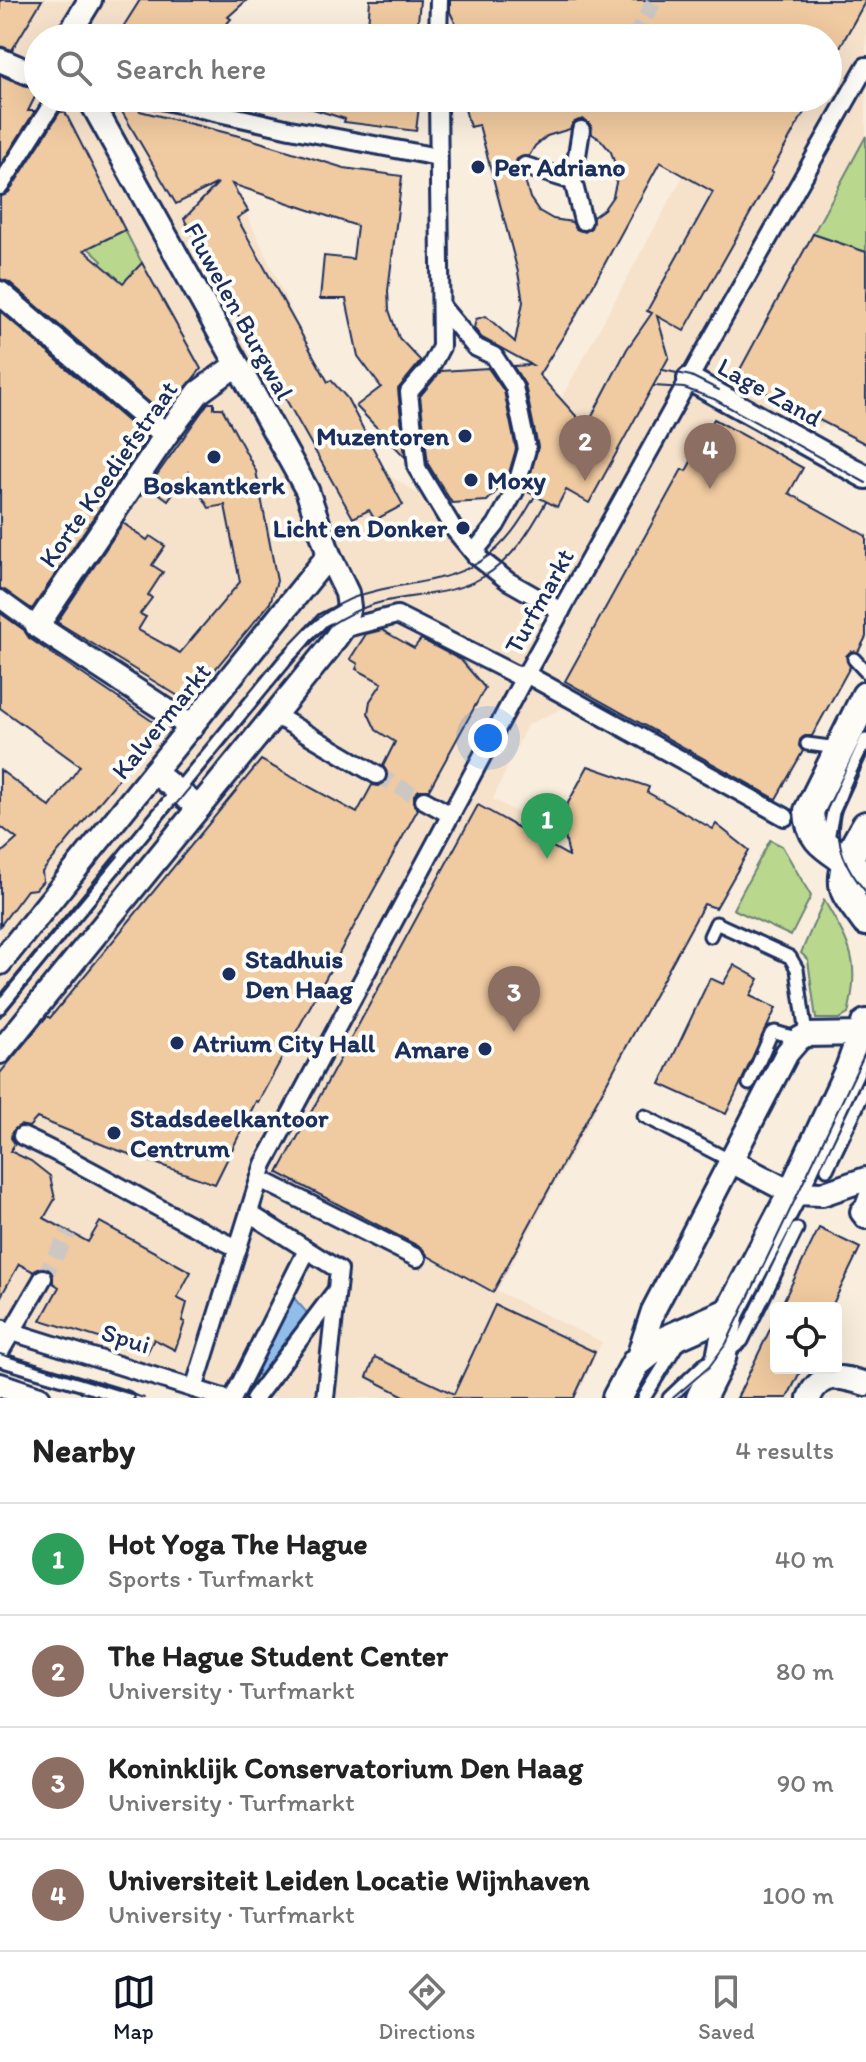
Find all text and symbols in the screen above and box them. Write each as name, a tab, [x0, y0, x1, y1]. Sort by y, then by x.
search box	[24, 24, 842, 112]
icon: search	[52, 46, 96, 90]
text: Search here	[116, 50, 266, 87]
place label: Per Adriano	[494, 151, 626, 183]
marker: Per Adriano	[469, 158, 487, 176]
street label: Fluwelen Burgwal	[177, 217, 301, 405]
street label: Lage Zand	[712, 350, 828, 434]
street label: Korte Koediefstraat	[32, 374, 185, 574]
pin: 2	[559, 415, 611, 481]
place label: Muzentoren	[316, 420, 449, 452]
pin: 4	[684, 423, 736, 489]
marker: Muzentoren	[456, 427, 474, 445]
marker: Boskantkerk	[205, 448, 223, 466]
place label: Moxy	[487, 464, 547, 496]
place label: Boskantkerk	[143, 469, 285, 501]
marker: Moxy	[462, 471, 480, 489]
place label: Licht en Donker	[273, 512, 448, 544]
marker: Licht en Donker	[454, 519, 472, 537]
street label: Turfmarkt	[497, 543, 581, 659]
street label: Kalvermarkt	[104, 656, 218, 786]
your location	[468, 718, 508, 758]
pin: 1	[521, 793, 573, 859]
place label: Stadhuis Den Haag	[245, 943, 353, 1005]
marker: Stadhuis Den Haag	[220, 965, 238, 983]
pin: 3	[488, 966, 540, 1032]
place label: Atrium City Hall	[192, 1027, 376, 1059]
place label: Amare	[394, 1033, 469, 1065]
marker: Atrium City Hall	[168, 1034, 186, 1052]
marker: Amare	[476, 1040, 494, 1058]
place label: Stadsdeelkantoor Centrum	[130, 1102, 329, 1164]
marker: Stadsdeelkantoor Centrum	[105, 1124, 123, 1142]
map controls	[770, 1302, 842, 1374]
button: locate	[770, 1302, 842, 1374]
street label: Spui	[98, 1315, 154, 1361]
text: Nearby	[32, 1430, 135, 1471]
text: 4 results	[735, 1434, 834, 1466]
text: Hot Yoga The Hague	[108, 1525, 368, 1562]
text: 1	[52, 1543, 64, 1575]
text: 40 m	[775, 1543, 834, 1575]
text: Sports · Turfmarkt	[108, 1562, 314, 1594]
text: The Hague Student Center	[108, 1637, 448, 1674]
text: 2	[51, 1655, 65, 1687]
text: 80 m	[776, 1655, 834, 1687]
text: University · Turfmarkt	[108, 1674, 355, 1706]
text: Koninklijk Conservatorium Den Haag	[108, 1749, 583, 1786]
text: 3	[51, 1767, 65, 1799]
text: 90 m	[777, 1767, 834, 1799]
text: University · Turfmarkt	[108, 1786, 355, 1818]
text: Universiteit Leiden Locatie Wijnhaven	[108, 1861, 590, 1898]
text: 4	[50, 1879, 66, 1911]
text: 100 m	[762, 1879, 834, 1911]
text: University · Turfmarkt	[108, 1898, 355, 1930]
tab: Map	[112, 1970, 156, 2045]
tab: Directions	[379, 1970, 475, 2045]
tab: Saved	[698, 1970, 754, 2045]

